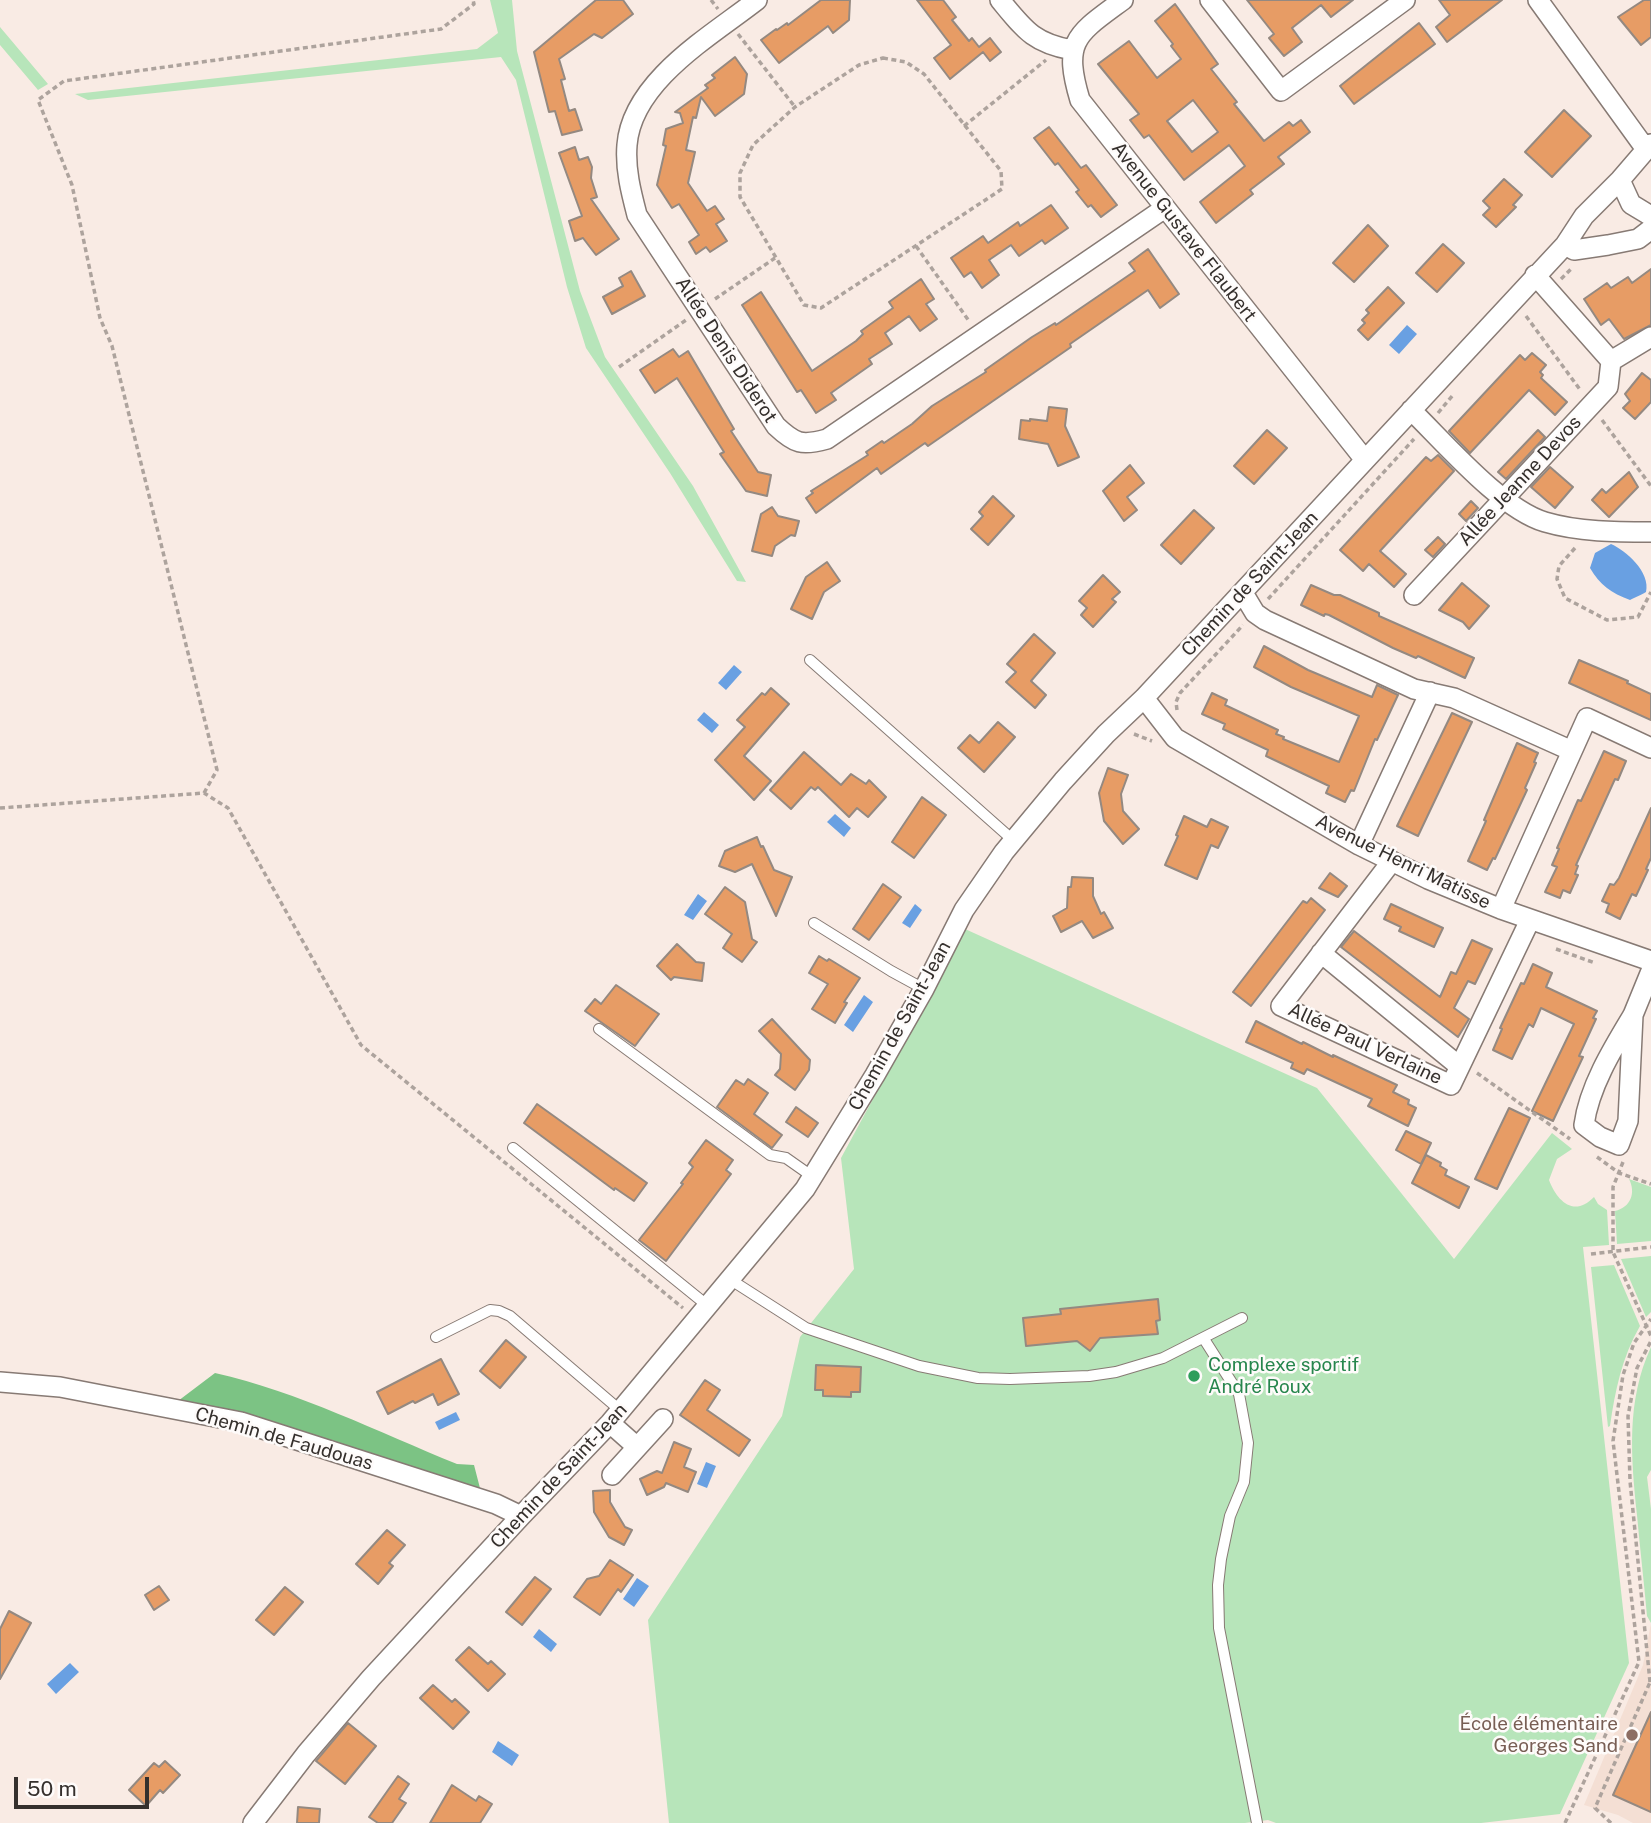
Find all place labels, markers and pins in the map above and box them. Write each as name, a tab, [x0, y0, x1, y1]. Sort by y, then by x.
place label: Complexe sportif André Roux	[1208, 1354, 1359, 1398]
marker: Complexe sportif André Roux	[1186, 1368, 1202, 1384]
place label: École élémentaire Georges Sand	[1459, 1713, 1618, 1757]
marker: École élémentaire Georges Sand	[1624, 1727, 1640, 1743]

